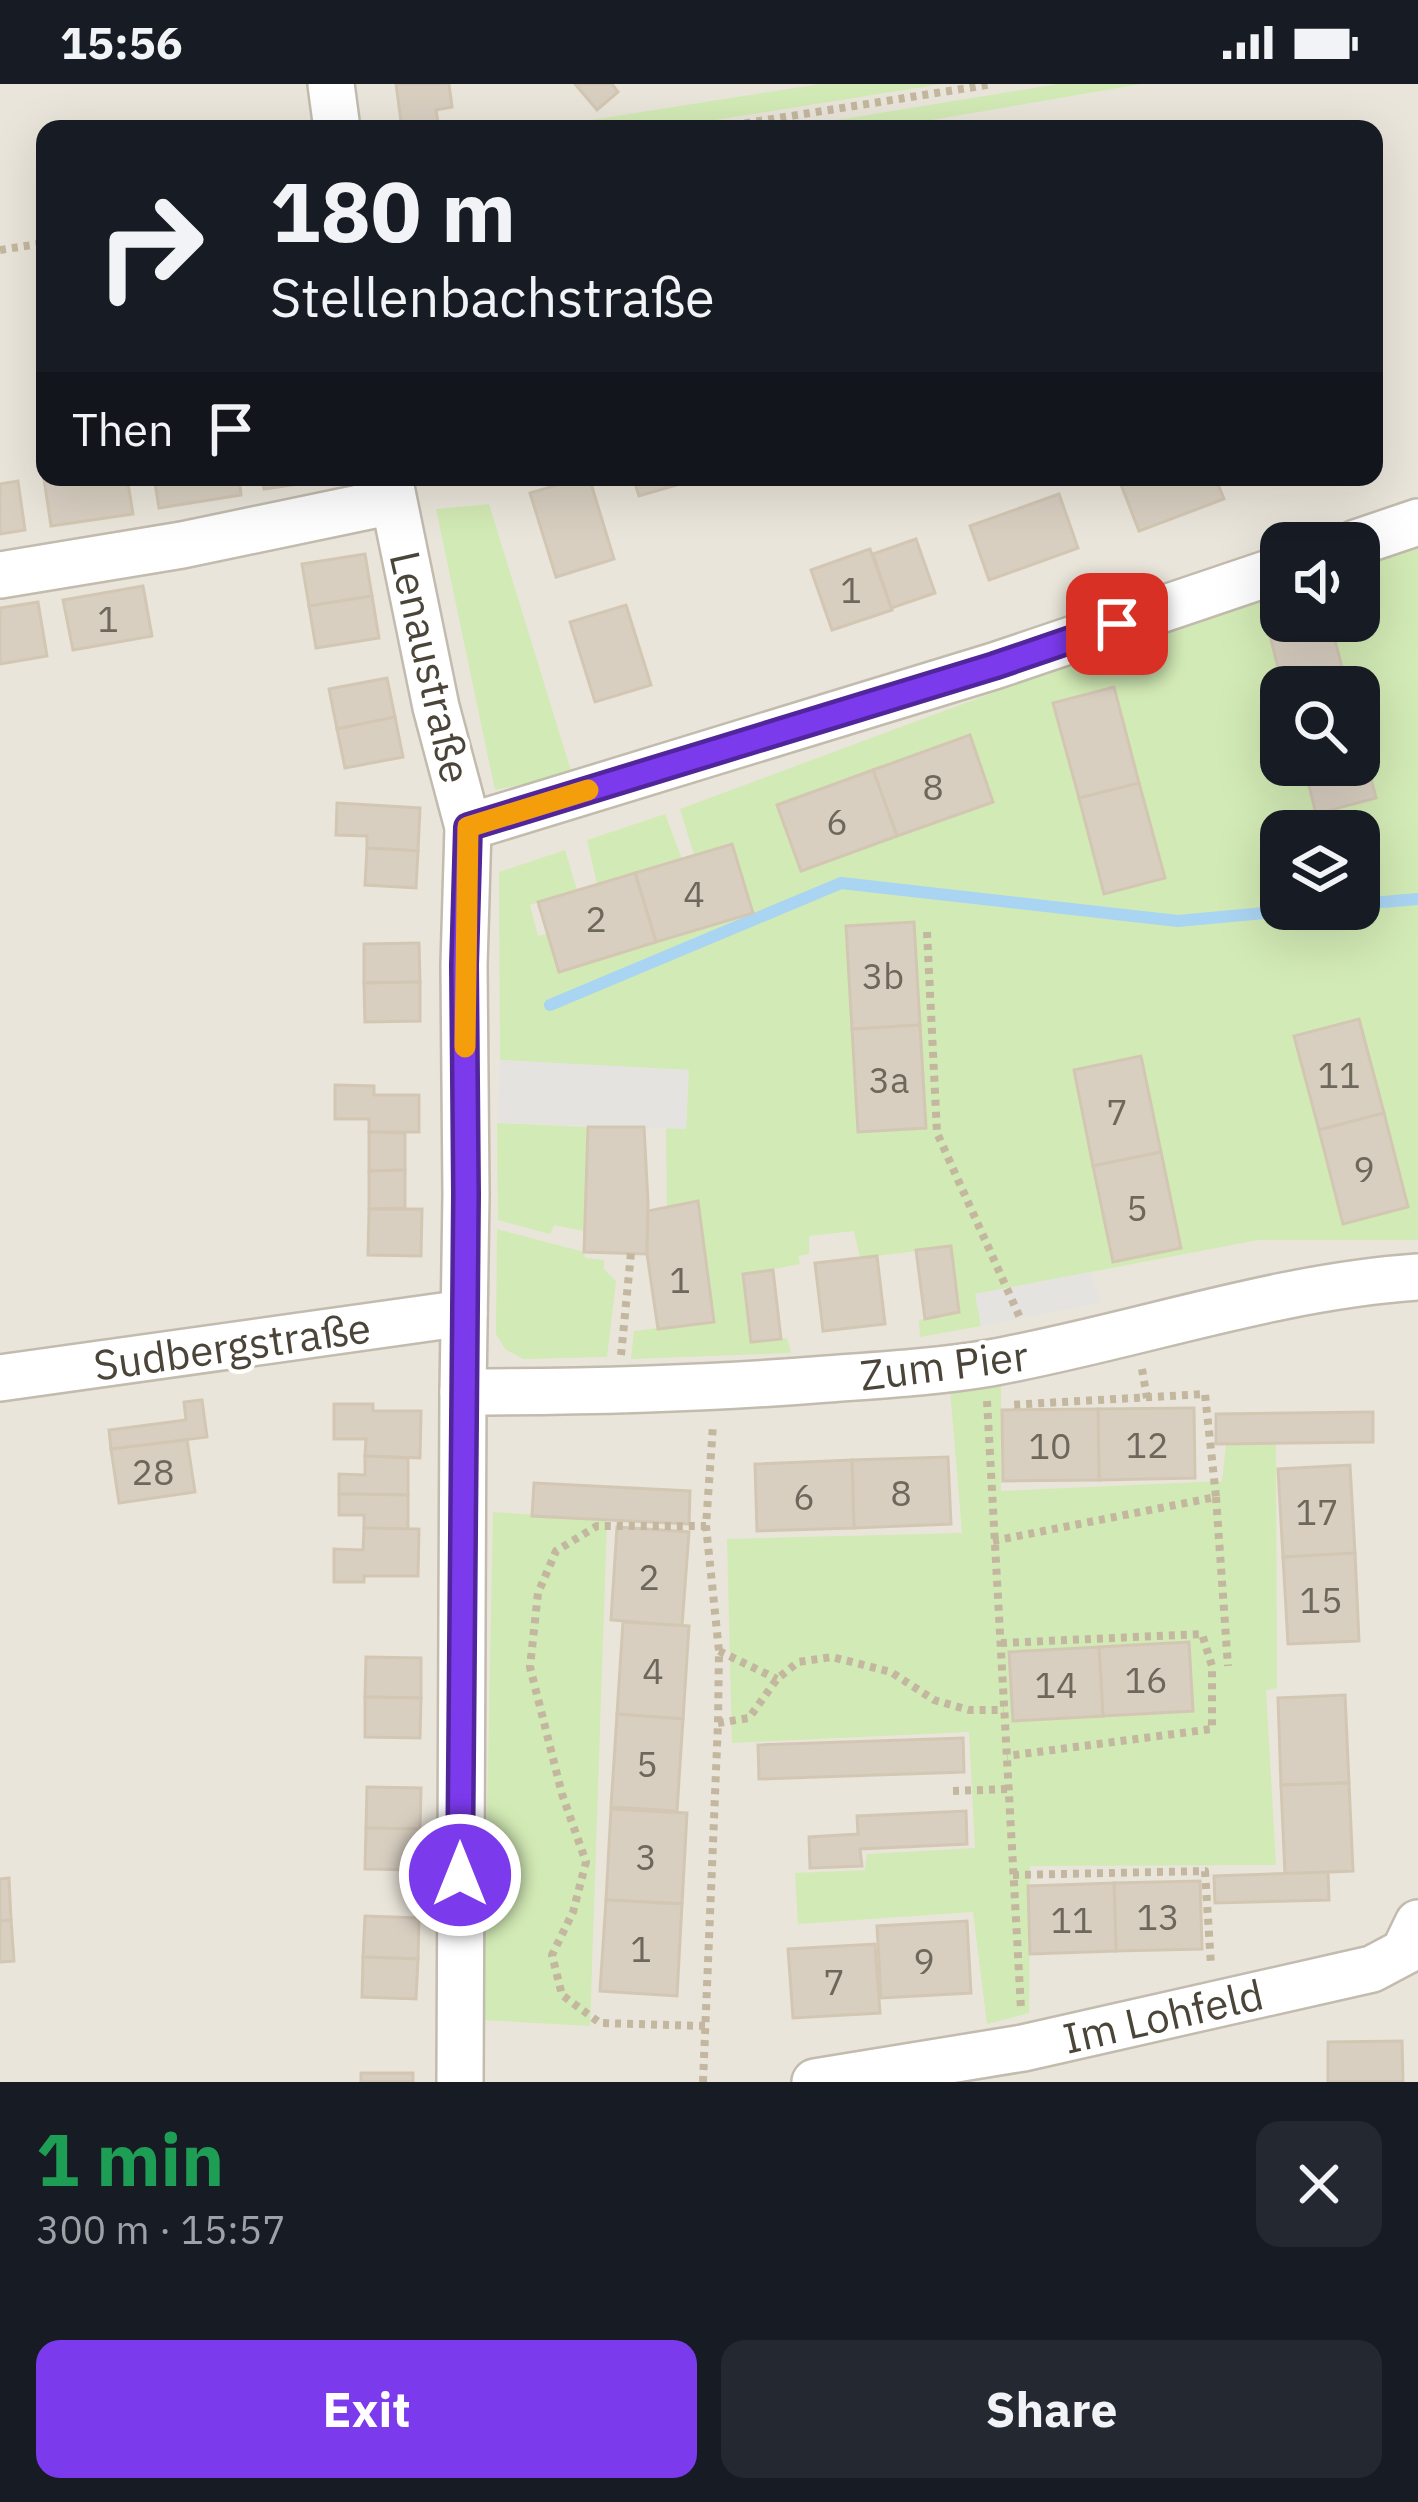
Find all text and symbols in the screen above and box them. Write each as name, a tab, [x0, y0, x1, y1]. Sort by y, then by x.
text: 15:56	[60, 13, 183, 71]
text: 180 m	[270, 156, 516, 265]
icon: right	[72, 168, 228, 324]
text: Stellenbachstraße	[270, 262, 715, 332]
icon: arrive	[198, 396, 264, 462]
text: Then	[72, 400, 174, 458]
map controls	[1260, 522, 1380, 930]
button: sound	[1260, 522, 1380, 642]
street label: Lenaustraße	[378, 546, 484, 788]
house number: 1	[840, 566, 862, 613]
pin	[1066, 573, 1168, 675]
icon: arrive	[1084, 591, 1150, 657]
house number: 1	[97, 595, 119, 642]
button: search	[1260, 666, 1380, 786]
house number: 8	[922, 763, 944, 810]
house number: 6	[826, 798, 848, 845]
button: layers	[1260, 810, 1380, 930]
house number: 4	[683, 870, 705, 917]
house number: 2	[585, 895, 607, 942]
house number: 3b	[862, 952, 904, 999]
house number: 11	[1317, 1051, 1361, 1098]
house number: 3a	[869, 1056, 909, 1103]
house number: 7	[1106, 1088, 1128, 1135]
house number: 9	[1353, 1145, 1375, 1192]
house number: 5	[1126, 1184, 1148, 1231]
house number: 1	[669, 1256, 691, 1303]
street label: Sudbergstraße	[90, 1299, 374, 1393]
street label: Zum Pier	[857, 1327, 1031, 1403]
house number: 12	[1125, 1421, 1169, 1468]
house number: 10	[1028, 1422, 1072, 1469]
house number: 28	[131, 1448, 175, 1495]
house number: 8	[890, 1469, 912, 1516]
house number: 6	[793, 1473, 815, 1520]
house number: 17	[1295, 1488, 1339, 1535]
house number: 2	[638, 1553, 660, 1600]
house number: 15	[1299, 1576, 1343, 1623]
house number: 4	[642, 1647, 664, 1694]
house number: 16	[1124, 1656, 1168, 1703]
house number: 14	[1034, 1661, 1078, 1708]
house number: 5	[636, 1740, 658, 1787]
position arrow	[397, 1812, 523, 1938]
house number: 3	[635, 1833, 657, 1880]
house number: 13	[1136, 1893, 1180, 1940]
house number: 11	[1050, 1896, 1094, 1943]
house number: 1	[630, 1925, 652, 1972]
house number: 9	[913, 1937, 935, 1984]
house number: 7	[823, 1958, 845, 2005]
street label: Im Lohfeld	[1058, 1966, 1268, 2066]
text: 1 min	[36, 2112, 224, 2206]
button: close	[1256, 2121, 1382, 2247]
text: 300 m · 15:57	[36, 2204, 286, 2255]
button: Exit	[36, 2340, 697, 2478]
button: Share	[721, 2340, 1382, 2478]

